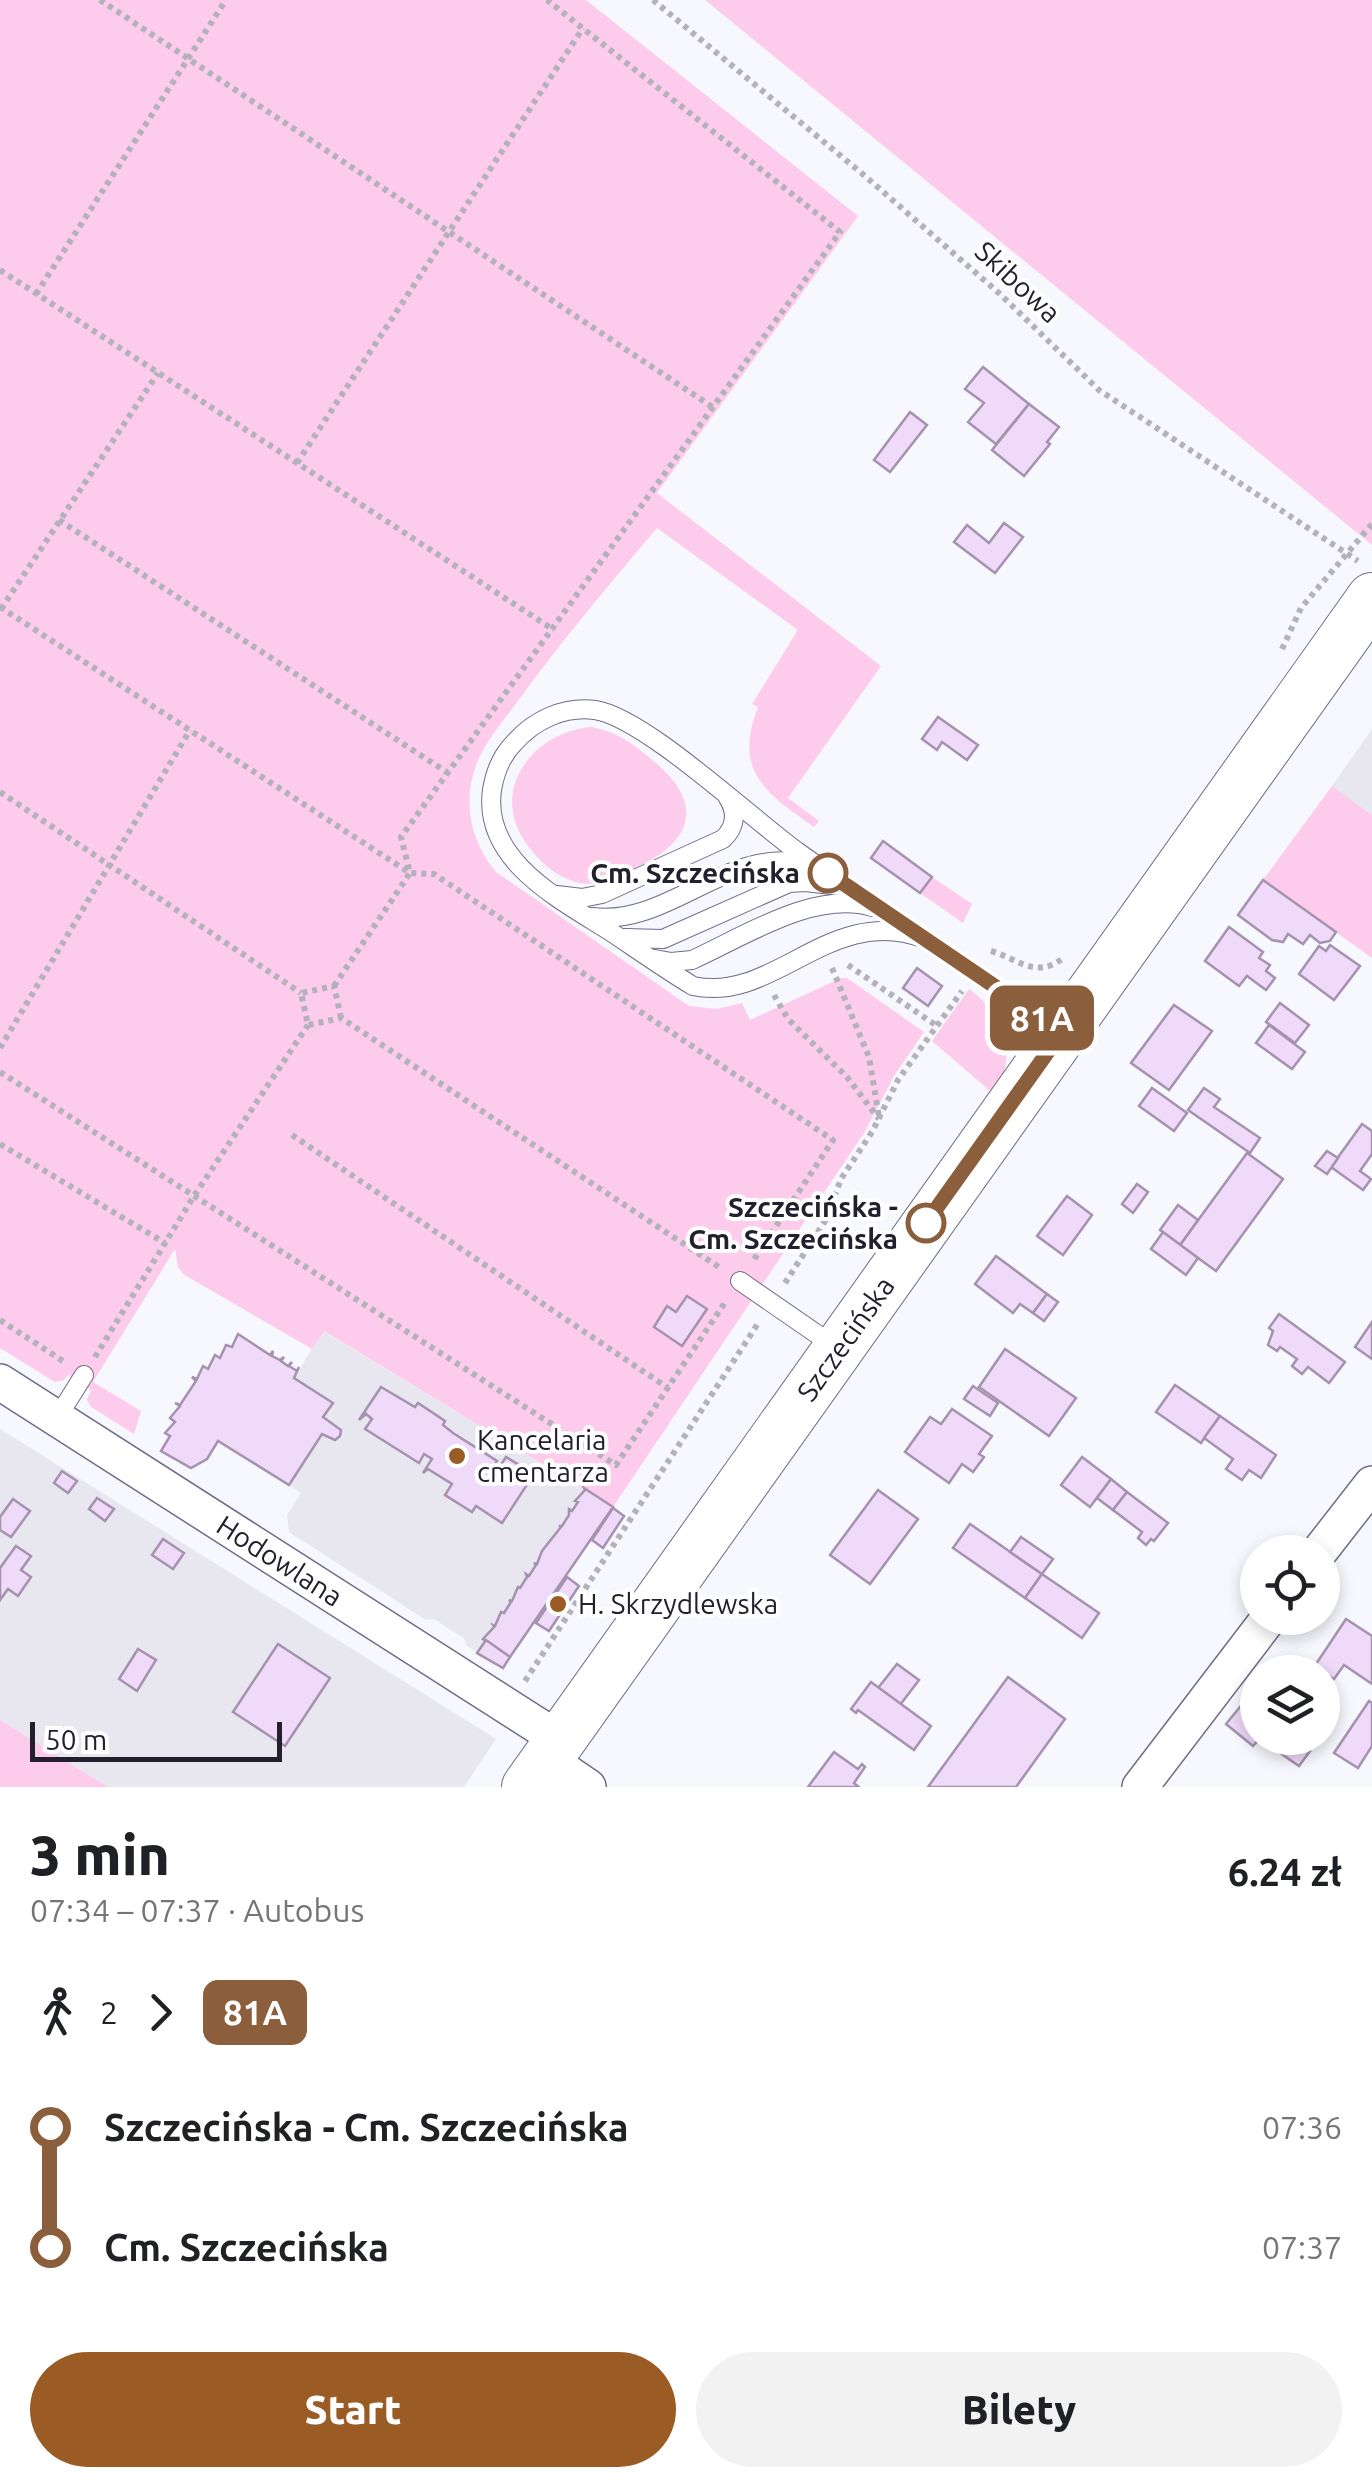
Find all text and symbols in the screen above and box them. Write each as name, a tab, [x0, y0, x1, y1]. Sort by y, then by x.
street label: Skibowa	[970, 235, 1067, 329]
marker: Cm. Szczecińska	[809, 854, 847, 892]
place label: Cm. Szczecińska	[590, 857, 800, 888]
line badge: 81A	[984, 986, 1100, 1050]
text: 81A	[1010, 998, 1074, 1038]
place label: Szczecińska - Cm. Szczecińska	[688, 1191, 898, 1254]
marker: Szczecińska - Cm. Szczecińska	[907, 1204, 945, 1242]
street label: Szczecińska	[791, 1270, 900, 1406]
place label: Kancelaria cmentarza	[477, 1424, 609, 1487]
marker: Kancelaria cmentarza	[446, 1445, 468, 1467]
street label: Hodowlana	[212, 1509, 348, 1612]
map controls	[1240, 1535, 1340, 1755]
button: locate	[1240, 1535, 1340, 1635]
place label: H. Skrzydlewska	[578, 1588, 778, 1619]
marker: H. Skrzydlewska	[547, 1593, 569, 1615]
button: layers	[1240, 1655, 1340, 1755]
scale bar	[30, 1717, 282, 1762]
text: 50 m	[45, 1724, 107, 1755]
text: 3 min	[30, 1824, 170, 1885]
text: 6.24 zł	[1228, 1851, 1342, 1893]
text: 07:34 – 07:37 · Autobus	[30, 1892, 364, 1928]
icon: walk	[30, 1985, 85, 2040]
icon: forward	[133, 1985, 188, 2040]
text: 81A	[223, 1992, 287, 2032]
text: 2	[100, 1994, 118, 2030]
text: Szczecińska - Cm. Szczecińska	[104, 2106, 629, 2148]
text: 07:36	[1262, 2109, 1342, 2145]
text: Cm. Szczecińska	[104, 2226, 389, 2268]
text: 07:37	[1262, 2229, 1342, 2265]
button: Start	[30, 2352, 676, 2467]
button: Bilety	[696, 2352, 1342, 2467]

